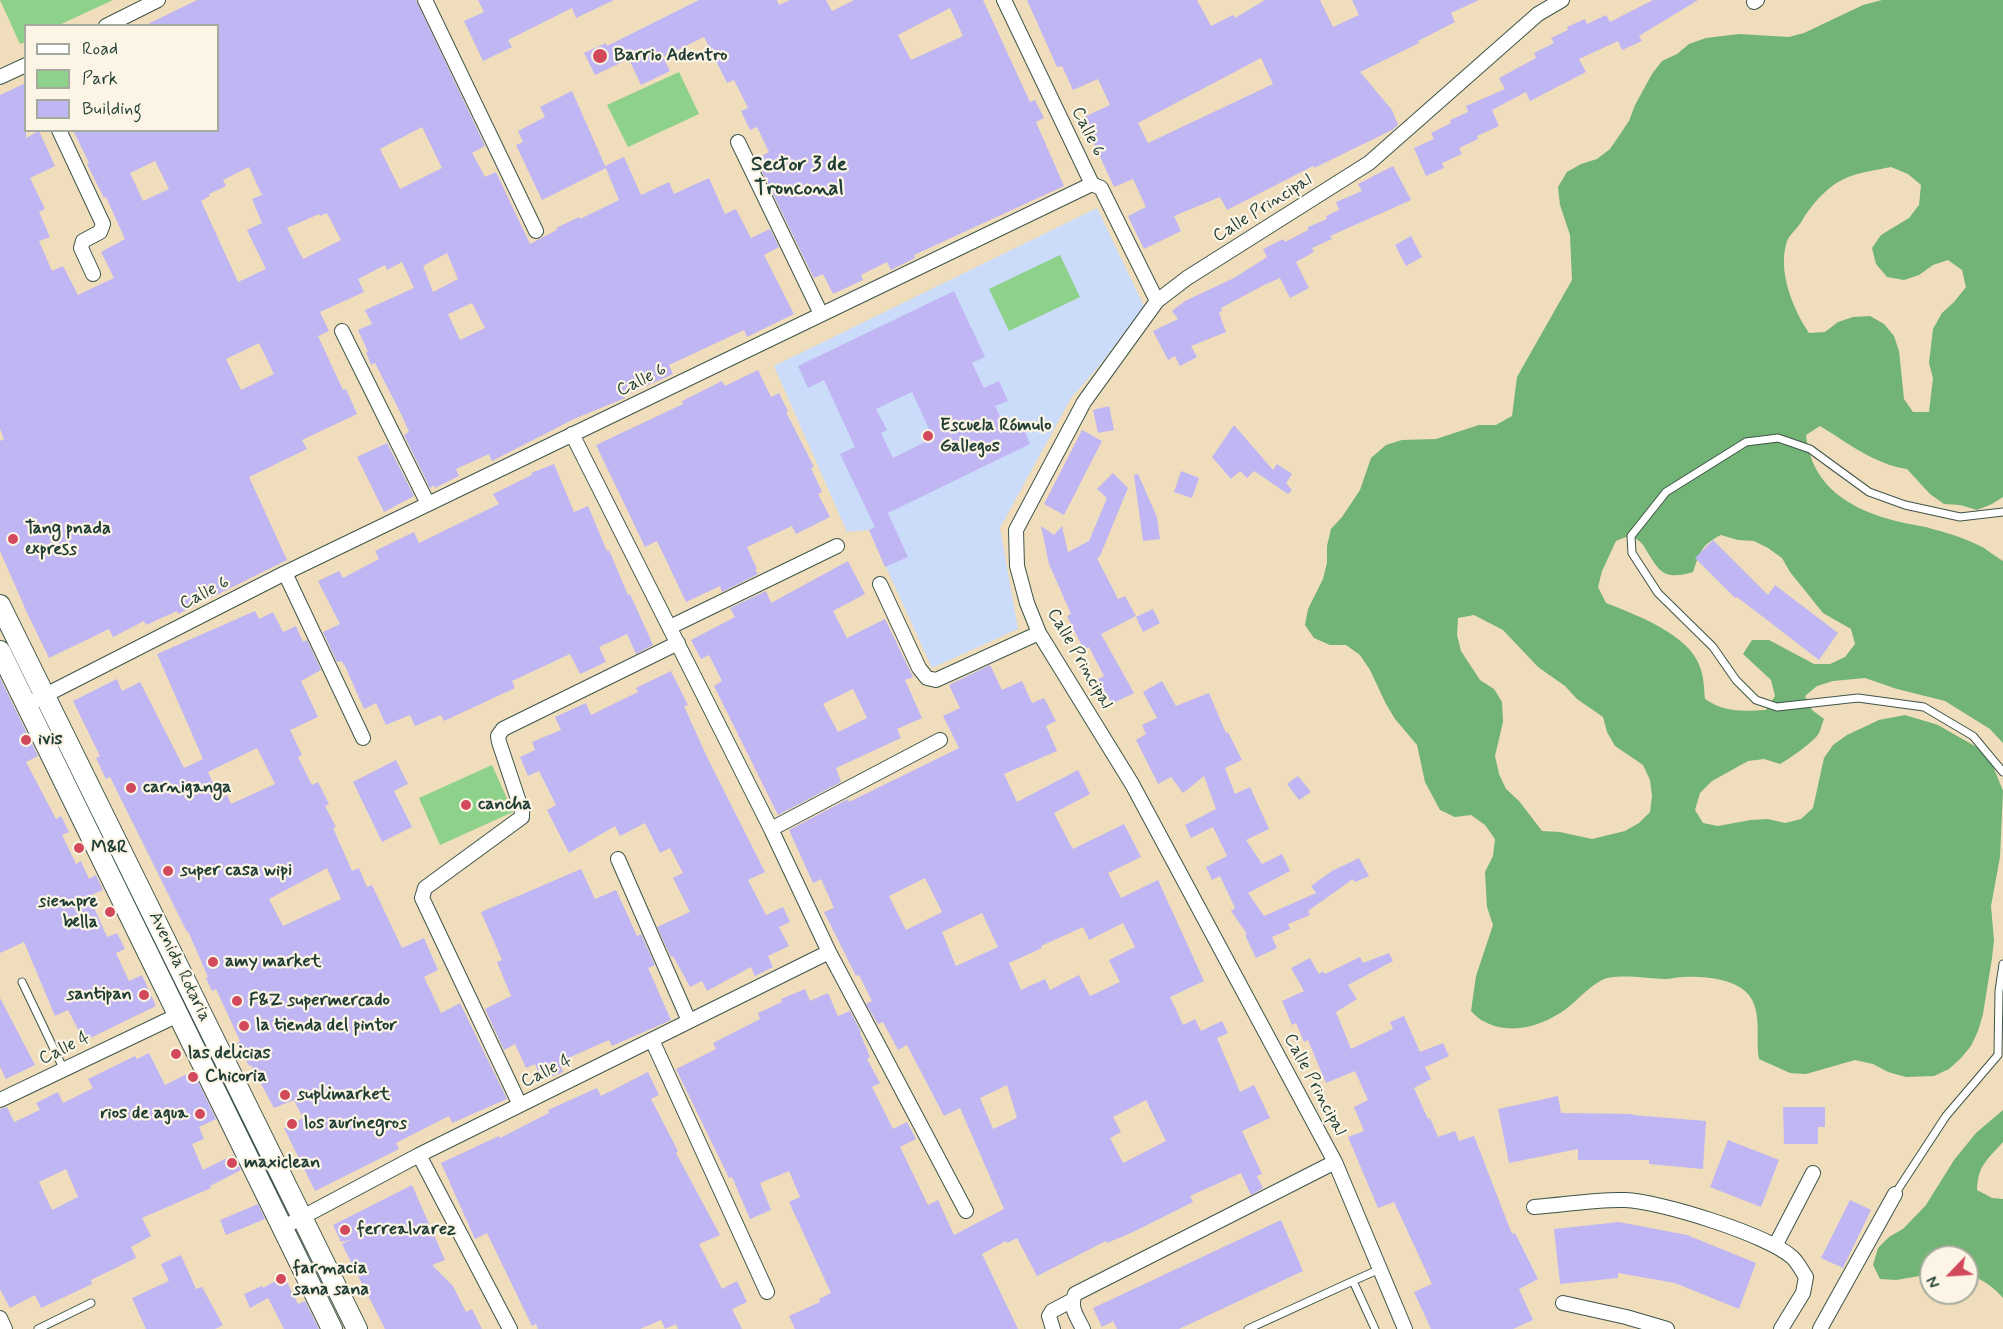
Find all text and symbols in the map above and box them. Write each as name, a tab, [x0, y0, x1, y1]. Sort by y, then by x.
legend	[24, 24, 219, 132]
text: Road	[82, 37, 118, 61]
place label: Barrio Adentro	[614, 45, 727, 67]
marker: Barrio Adentro	[591, 47, 609, 65]
text: Park	[82, 67, 118, 91]
text: Building	[82, 97, 142, 121]
street label: Calle 6	[1066, 104, 1108, 160]
district label: Sector 3 de Tronconal	[751, 153, 847, 203]
street label: Calle Principal	[1210, 170, 1316, 248]
street label: Calle 6	[614, 360, 670, 402]
place label: Escuela Rómulo Gallegos	[940, 415, 1052, 458]
marker: Escuela Rómulo Gallegos	[921, 429, 935, 443]
place label: Tang pnada express	[25, 518, 111, 560]
marker: Tang pnada express	[6, 532, 20, 546]
street label: Calle 6	[177, 572, 233, 616]
street label: Calle Principal	[1042, 605, 1116, 713]
place label: ivis	[38, 729, 63, 751]
marker: ivis	[19, 733, 33, 747]
place label: carniganga	[143, 777, 231, 799]
marker: carniganga	[124, 781, 138, 795]
place label: cancha	[478, 794, 532, 816]
marker: cancha	[459, 798, 473, 812]
place label: M&R	[91, 837, 128, 859]
marker: M&R	[72, 841, 86, 855]
place label: super casa wipi	[180, 860, 292, 882]
marker: super casa wipi	[161, 864, 175, 878]
place label: siempre bella	[38, 891, 98, 934]
marker: siempre bella	[103, 905, 117, 919]
street label: Avenida Rotaria	[143, 908, 215, 1026]
place label: amy market	[225, 951, 321, 973]
marker: amy market	[206, 955, 220, 969]
place label: santipan	[67, 984, 132, 1006]
marker: santipan	[137, 988, 151, 1002]
place label: F&Z supermercado	[249, 990, 390, 1012]
marker: F&Z supermercado	[230, 994, 244, 1008]
place label: la tienda del pintor	[256, 1015, 397, 1037]
marker: la tienda del pintor	[237, 1019, 251, 1033]
street label: Calle 4	[36, 1027, 94, 1071]
street label: Calle Principal	[1278, 1030, 1350, 1140]
place label: las delicias	[188, 1043, 270, 1065]
marker: las delicias	[169, 1047, 183, 1061]
street label: Calle 4	[518, 1050, 576, 1094]
place label: Chicoria	[205, 1066, 267, 1088]
marker: Chicoria	[186, 1070, 200, 1084]
place label: suplimarket	[297, 1084, 390, 1106]
marker: suplimarket	[278, 1088, 292, 1102]
place label: rios de agua	[101, 1103, 188, 1125]
marker: rios de agua	[193, 1107, 207, 1121]
place label: los aurinegros	[304, 1113, 407, 1135]
marker: los aurinegros	[285, 1117, 299, 1131]
place label: maxiclean	[244, 1152, 320, 1174]
marker: maxiclean	[225, 1156, 239, 1170]
place label: ferrealvarez	[357, 1219, 456, 1241]
marker: ferrealvarez	[338, 1223, 352, 1237]
north arrow	[1919, 1245, 1979, 1305]
place label: farmacia sana sana	[293, 1258, 369, 1300]
marker: farmacia sana sana	[274, 1272, 288, 1286]
text: N	[1922, 1273, 1946, 1291]

